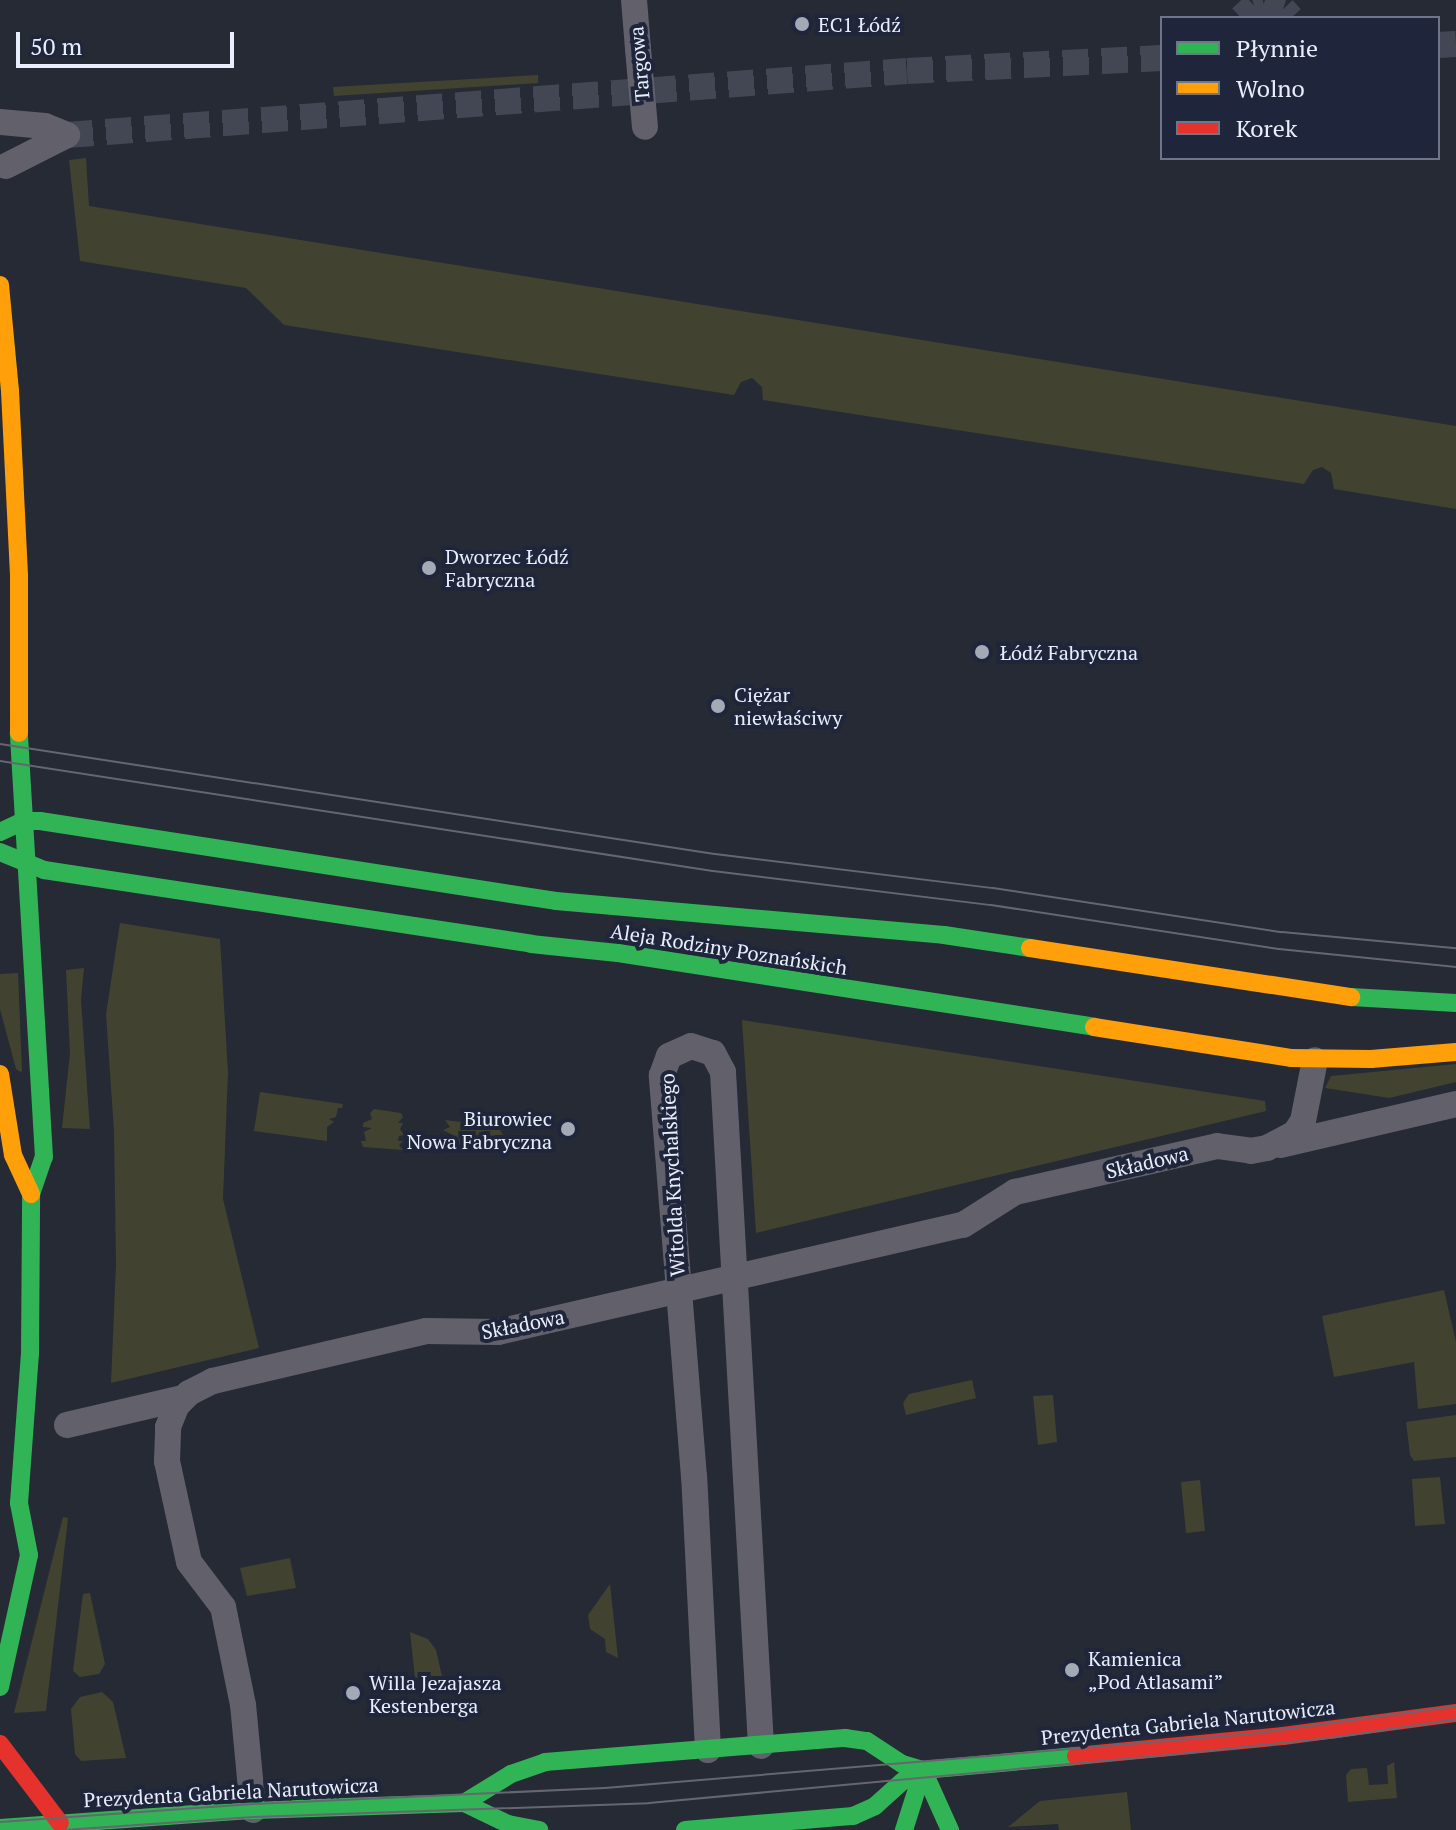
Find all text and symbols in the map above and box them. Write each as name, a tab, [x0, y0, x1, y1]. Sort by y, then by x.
place label: EC1 Łódź	[818, 12, 901, 36]
marker: EC1 Łódź	[793, 15, 811, 33]
scale bar	[20, 16, 238, 66]
legend	[1160, 16, 1440, 160]
street label: Targowa	[624, 25, 654, 103]
text: 50 m	[30, 30, 82, 62]
text: Płynnie	[1236, 32, 1318, 64]
text: Wolno	[1236, 72, 1305, 104]
text: Korek	[1236, 112, 1297, 144]
place label: Dworzec Łódź Fabryczna	[445, 544, 569, 591]
marker: Dworzec Łódź Fabryczna	[420, 559, 438, 577]
place label: Łódź Fabryczna	[1000, 640, 1138, 664]
marker: Łódź Fabryczna	[971, 641, 993, 663]
place label: Ciężar niewłaściwy	[734, 682, 842, 729]
marker: Ciężar niewłaściwy	[709, 697, 727, 715]
street label: Aleja Rodziny Poznańskich	[609, 918, 849, 980]
street label: Witolda Knychalskiego	[655, 1073, 689, 1277]
place label: Biurowiec Nowa Fabryczna	[407, 1106, 552, 1153]
marker: Biurowiec Nowa Fabryczna	[559, 1120, 577, 1138]
street label: Składowa	[1103, 1141, 1191, 1183]
street label: Składowa	[479, 1304, 567, 1344]
place label: Kamienica „Pod Atlasami”	[1088, 1646, 1224, 1693]
marker: Kamienica „Pod Atlasami”	[1063, 1661, 1081, 1679]
place label: Willa Jezajasza Kestenberga	[369, 1670, 502, 1717]
marker: Willa Jezajasza Kestenberga	[344, 1684, 362, 1702]
street label: Prezydenta Gabriela Narutowicza	[1040, 1695, 1336, 1749]
street label: Prezydenta Gabriela Narutowicza	[83, 1772, 379, 1812]

